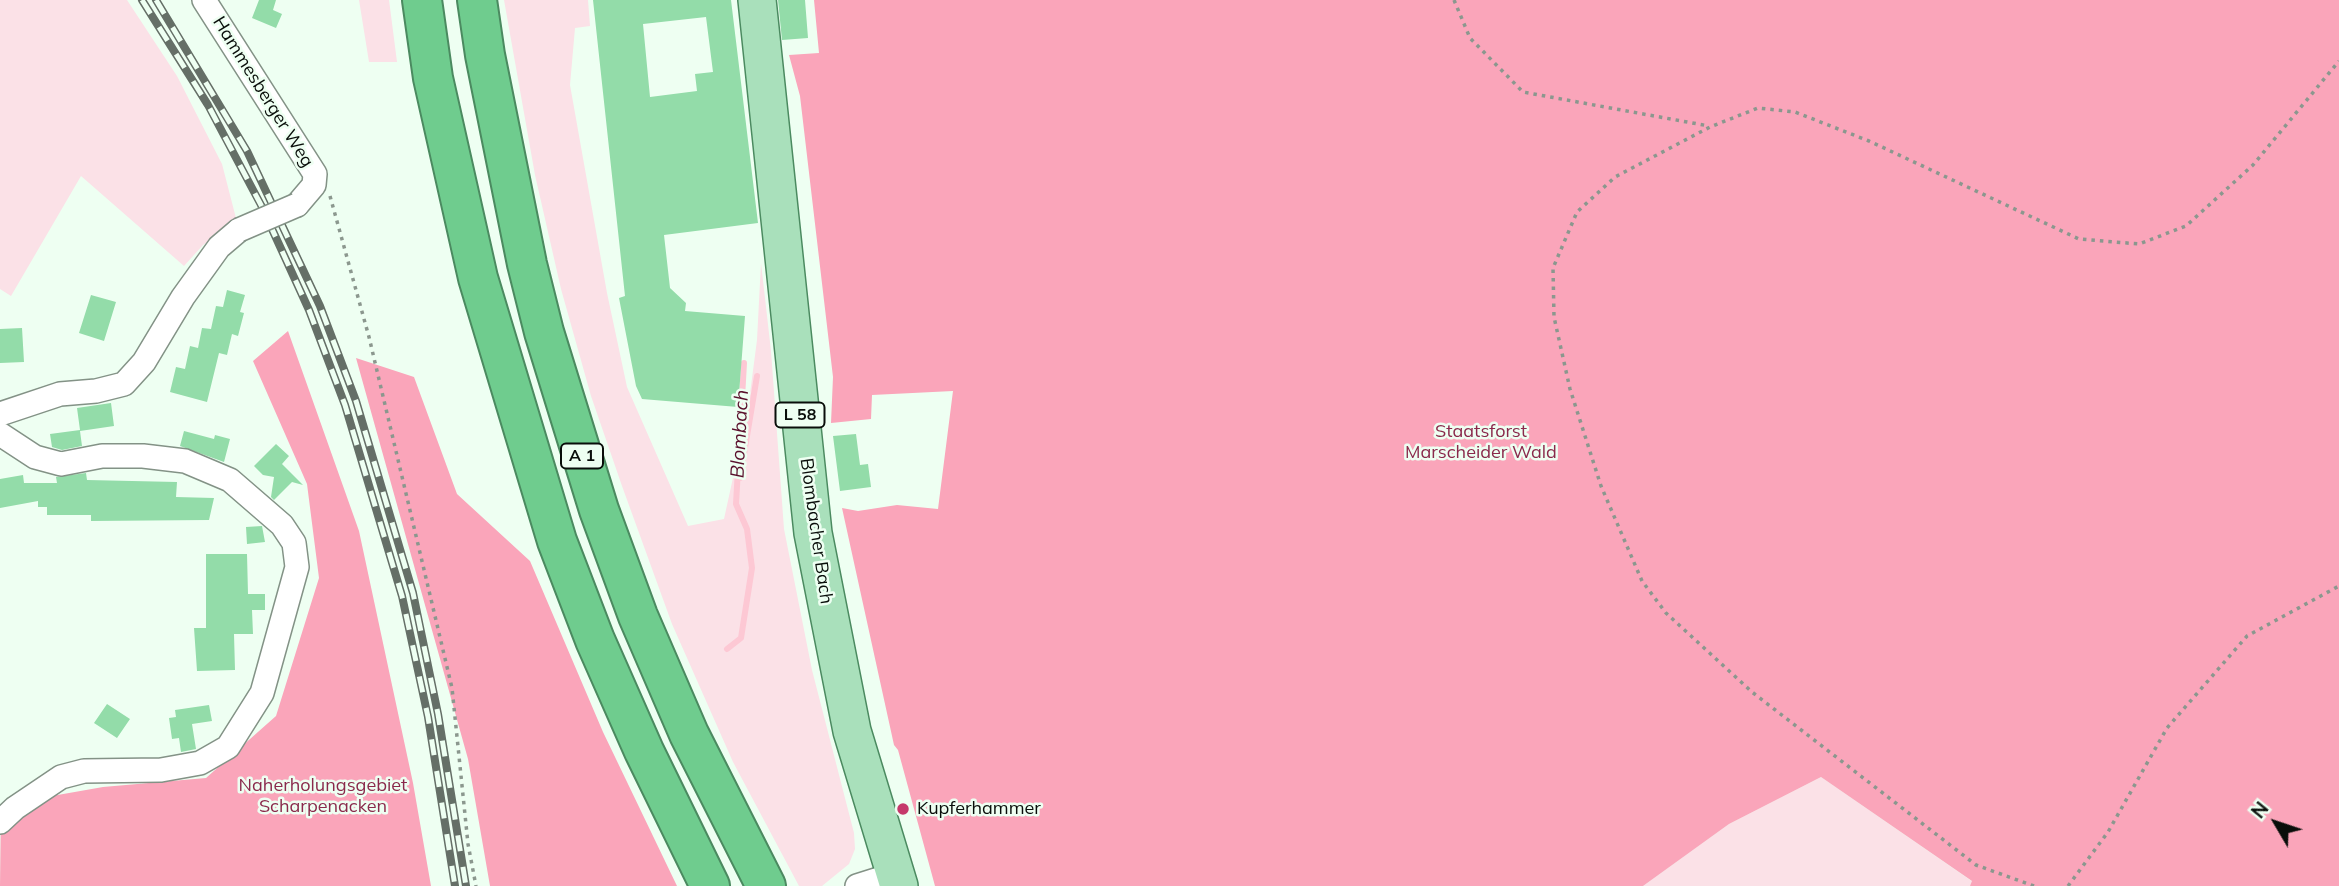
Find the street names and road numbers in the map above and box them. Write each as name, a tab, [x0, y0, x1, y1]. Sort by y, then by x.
street label: Hammesberger Weg	[208, 13, 318, 171]
road number: L 58	[776, 402, 824, 428]
road number: A 1	[561, 444, 603, 468]
street label: Blombacher Bach	[795, 457, 837, 605]

